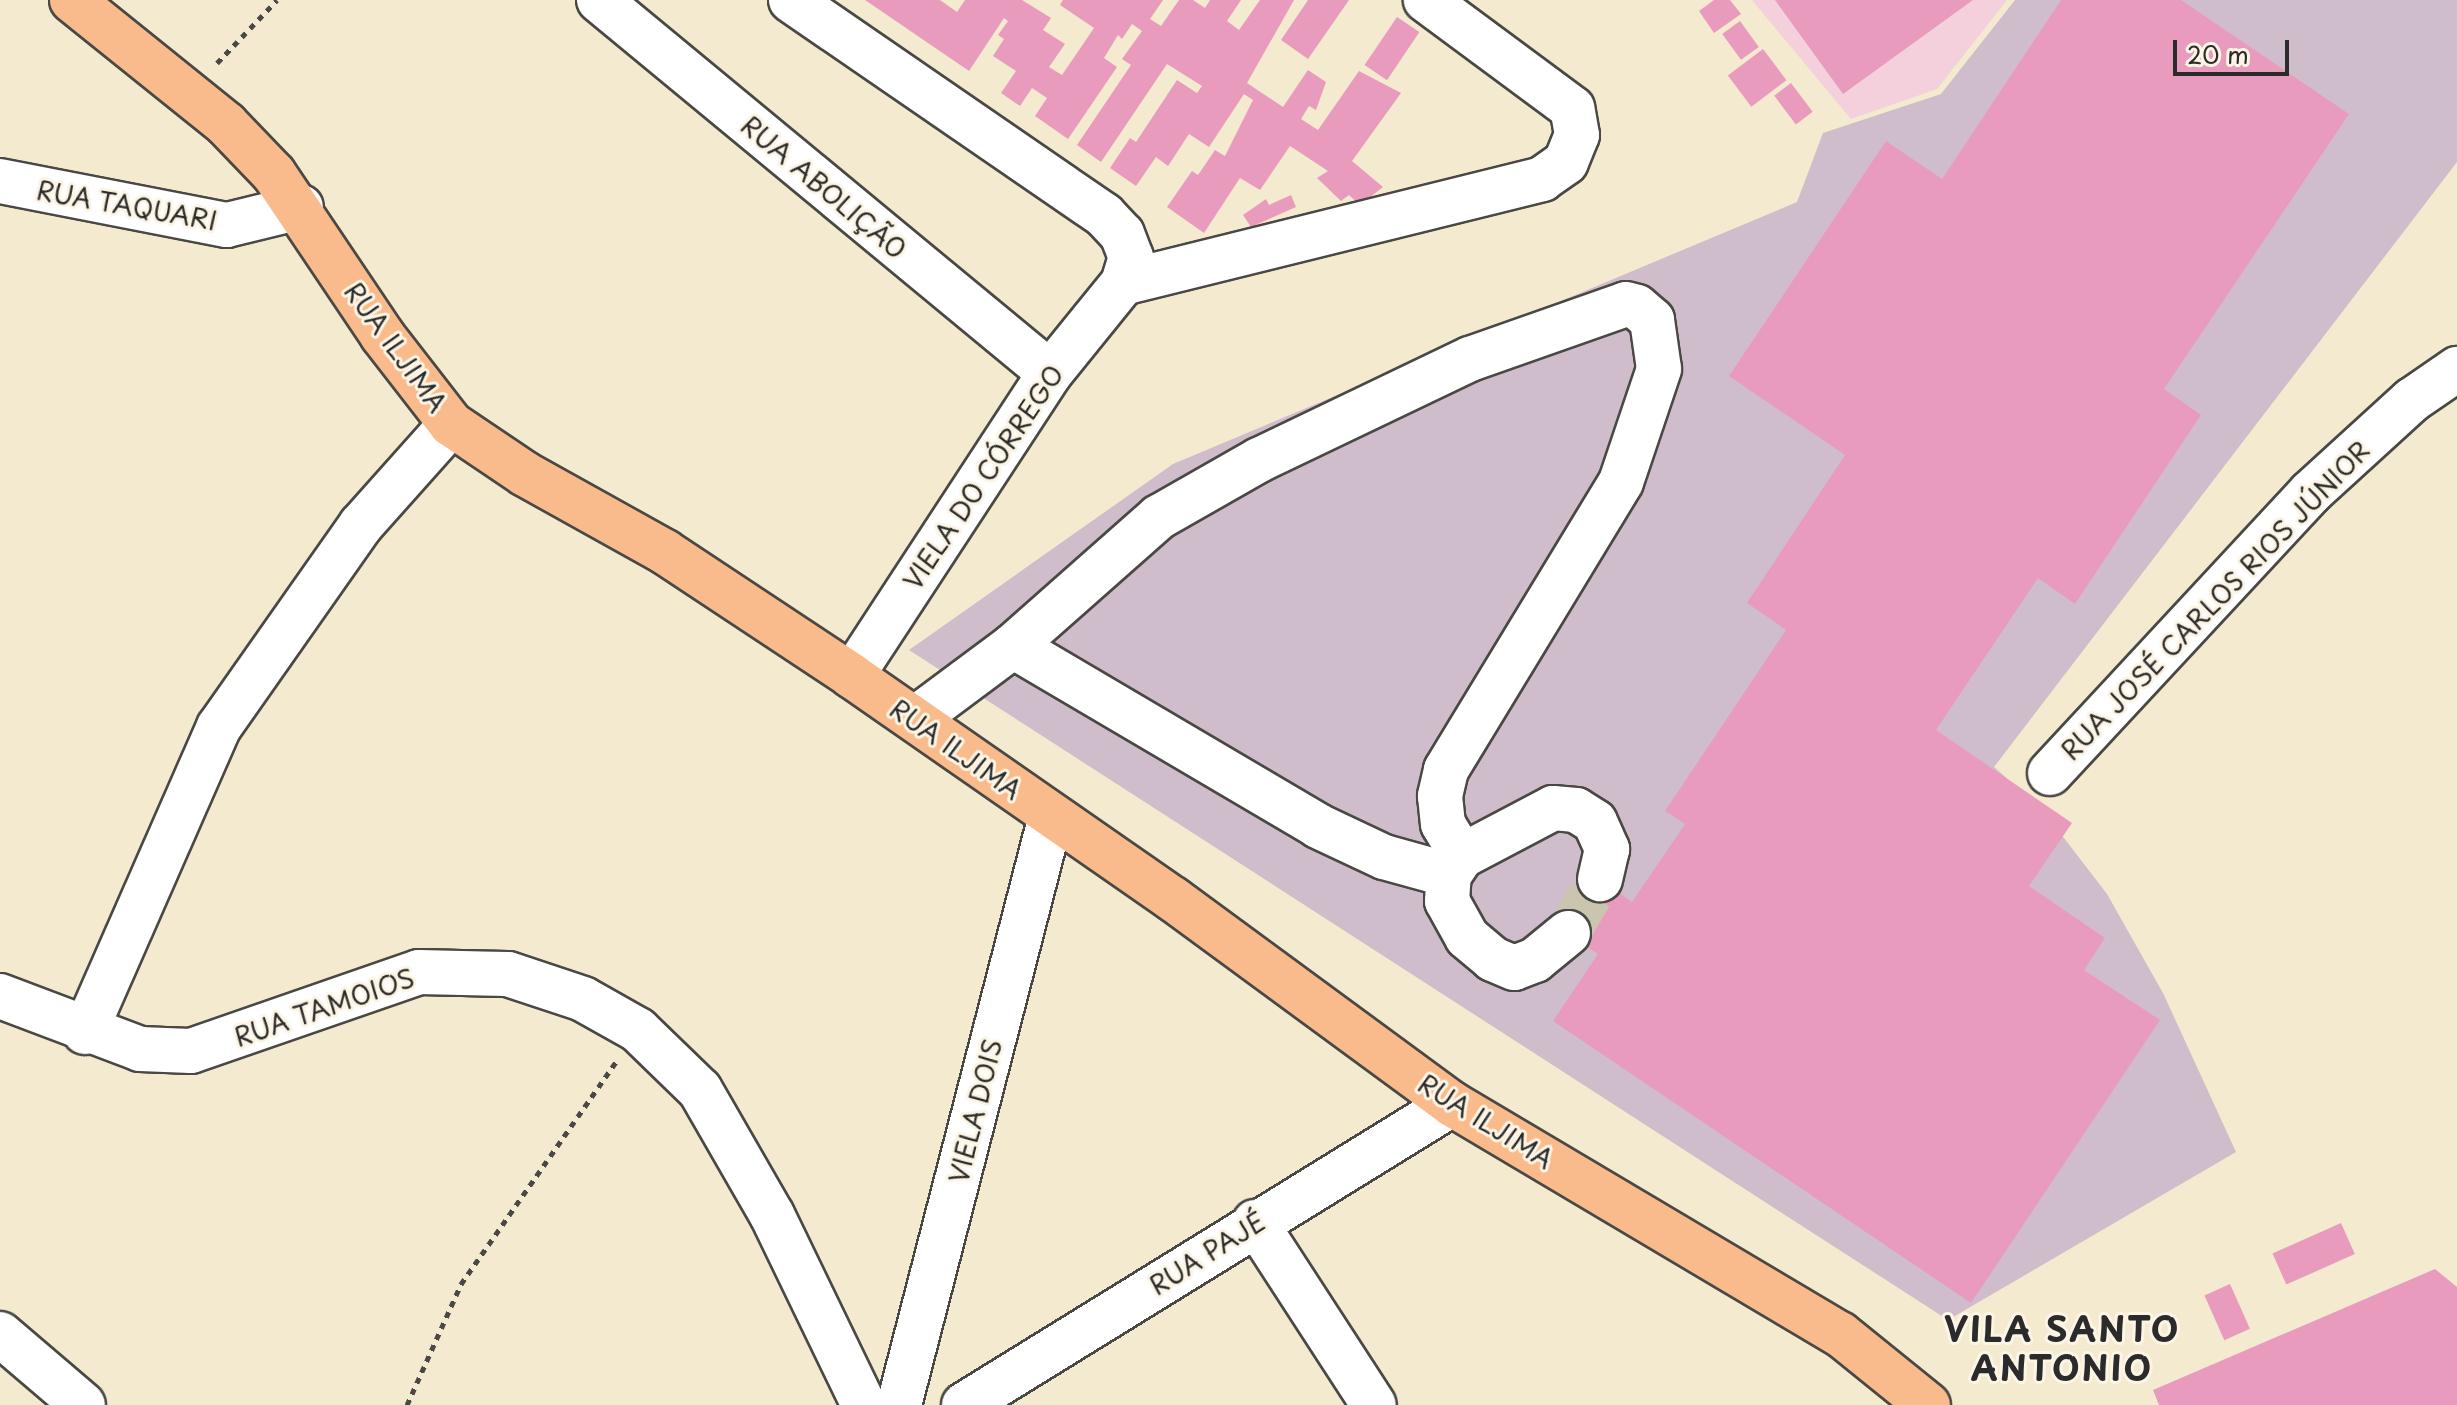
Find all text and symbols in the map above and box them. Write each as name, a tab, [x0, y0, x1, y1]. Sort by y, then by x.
scale bar	[2177, 24, 2293, 74]
text: 20 m	[2187, 36, 2249, 72]
street label: RUA ABOLIÇÃO	[735, 109, 913, 265]
street label: RUA TAQUARI	[31, 173, 223, 237]
street label: RUA ILJIMA	[338, 276, 454, 418]
street label: VIELA DO CÓRREGO	[895, 357, 1071, 597]
street label: RUA JOSÉ CARLOS RIOS JÚNIOR	[2054, 434, 2376, 766]
street label: RUA ILJIMA	[884, 692, 1028, 806]
street label: RUA TAMOIOS	[228, 961, 420, 1053]
street label: VIELA DOIS	[942, 1035, 1008, 1187]
street label: RUA ILJIMA	[1413, 1067, 1559, 1175]
street label: RUA PAJÉ	[1142, 1204, 1272, 1302]
district label: VILA SANTO ANTONIO	[1943, 1308, 2181, 1388]

